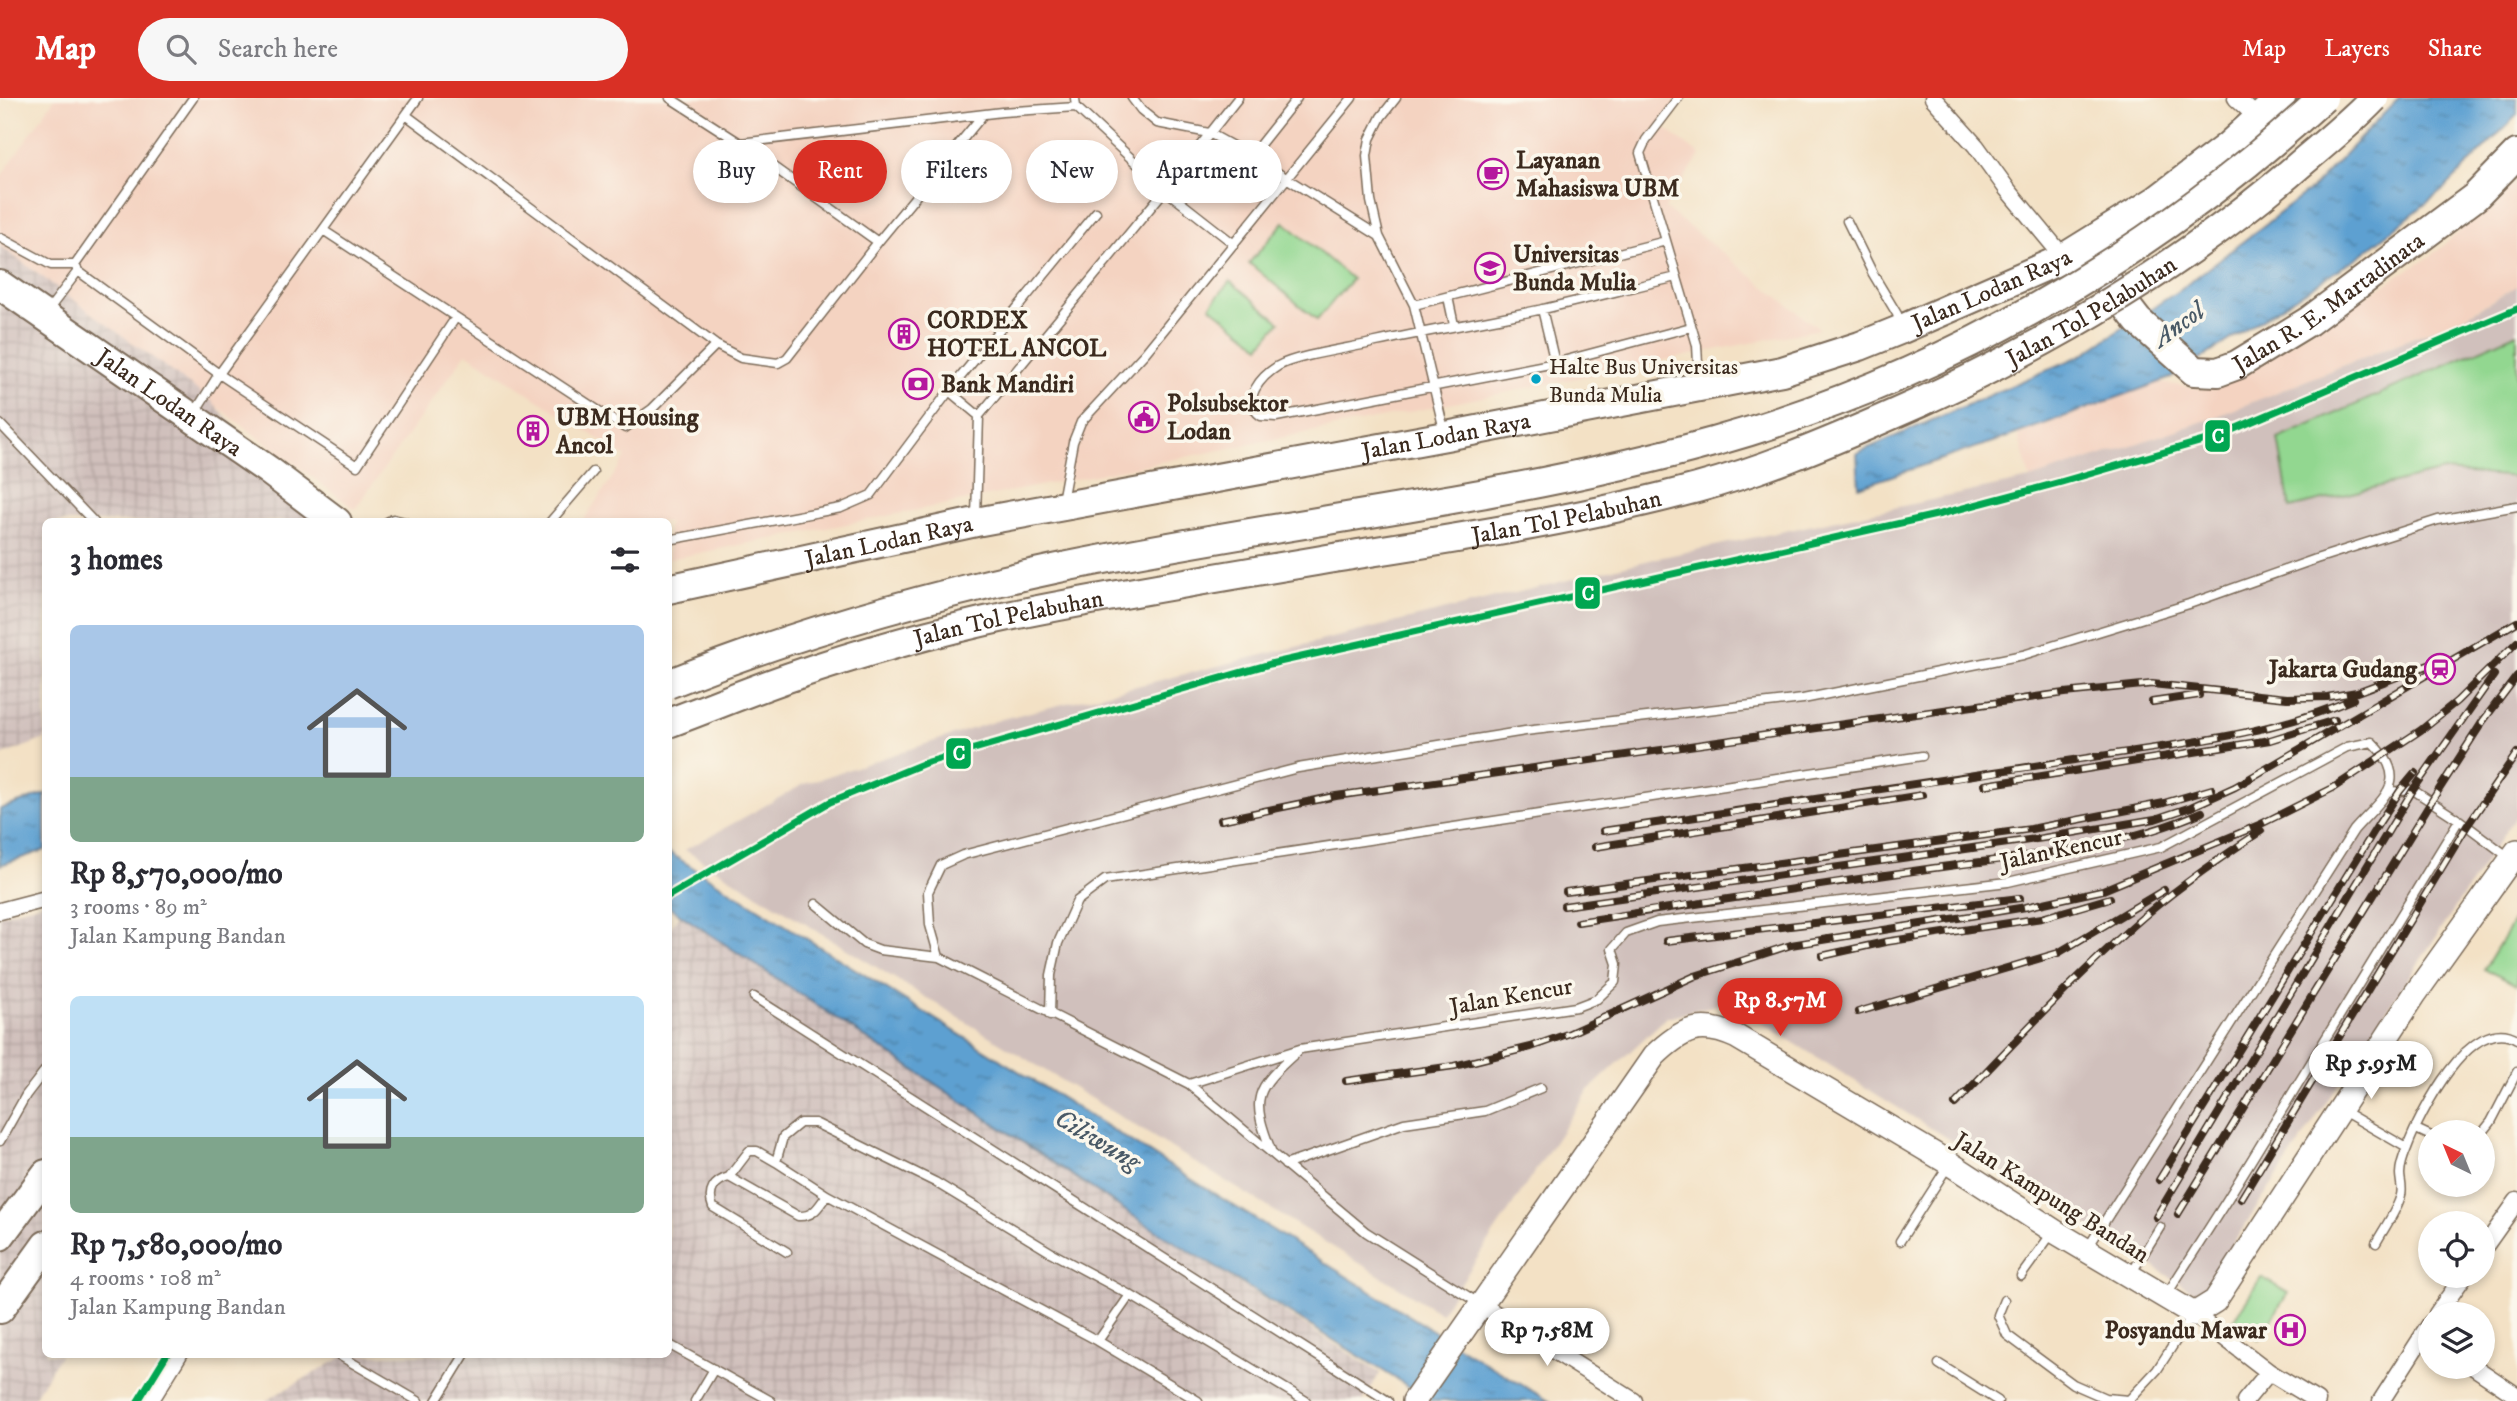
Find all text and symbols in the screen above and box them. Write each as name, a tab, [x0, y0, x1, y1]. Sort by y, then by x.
search box	[138, 18, 628, 81]
text: Map	[35, 29, 96, 70]
icon: search	[162, 30, 200, 68]
text: Search here	[218, 33, 338, 66]
text: Map	[2242, 34, 2286, 64]
text: Layers	[2324, 34, 2390, 64]
text: Share	[2428, 34, 2482, 64]
chip: Buy	[693, 140, 779, 203]
chip: Rent	[793, 140, 887, 203]
chip: Filters	[901, 140, 1012, 203]
chip: New	[1026, 140, 1118, 203]
chip: Apartment	[1132, 140, 1282, 203]
place label: Layanan Mahasiswa UBM	[1516, 146, 1680, 204]
cafe icon: Layanan Mahasiswa UBM	[1476, 157, 1510, 191]
street label: Jalan R. E. Martadinata	[2226, 226, 2431, 381]
place label: Universitas Bunda Mulia	[1513, 240, 1637, 298]
street label: Jalan Lodan Raya	[1906, 242, 2078, 340]
street label: Jalan Tol Pelabuhan	[1999, 249, 2183, 375]
school or university icon: Universitas Bunda Mulia	[1473, 251, 1507, 285]
water label: Ancol	[2144, 294, 2214, 357]
place label: CORDEX HOTEL ANCOL	[927, 306, 1107, 364]
building icon: CORDEX HOTEL ANCOL	[887, 317, 921, 351]
street label: Jalan Lodan Raya	[88, 341, 248, 464]
place label: Halte Bus Universitas Bunda Mulia	[1549, 354, 1738, 409]
bank icon: Bank Mandiri	[901, 367, 935, 401]
place label: Bank Mandiri	[941, 370, 1074, 400]
marker: Halte Bus Universitas Bunda Mulia	[1529, 372, 1543, 386]
place label: Polsubsektor Lodan	[1167, 389, 1289, 447]
public building icon: Polsubsektor Lodan	[1127, 400, 1161, 434]
place label: UBM Housing Ancol	[555, 403, 700, 461]
street label: Jalan Lodan Raya	[1357, 406, 1534, 467]
building icon: UBM Housing Ancol	[516, 414, 550, 448]
line badge: C	[2204, 419, 2231, 453]
text: C	[2212, 426, 2224, 449]
street label: Jalan Tol Pelabuhan	[1467, 484, 1665, 552]
street label: Jalan Lodan Raya	[800, 509, 977, 575]
icon: filters	[606, 541, 644, 579]
text: 3 homes	[70, 542, 163, 579]
line badge: C	[1574, 576, 1601, 610]
text: C	[1582, 583, 1594, 606]
street label: Jalan Tol Pelabuhan	[909, 584, 1106, 655]
station icon: Jakarta Gudang	[2423, 652, 2457, 686]
place label: Jakarta Gudang	[2266, 655, 2418, 685]
icon: home	[294, 670, 420, 796]
line badge: C	[945, 737, 972, 770]
text: C	[953, 743, 965, 766]
street label: Jalan Kencur	[1995, 822, 2125, 878]
text: Rp 8,570,000/mo	[70, 856, 283, 893]
text: 3 rooms · 89 m²	[70, 893, 207, 922]
text: Jalan Kampung Bandan	[70, 922, 286, 951]
street label: Jalan Kencur	[1445, 971, 1575, 1023]
pin: Rp 8.57M	[1708, 978, 1852, 1038]
text: Rp 8.57M	[1733, 986, 1827, 1015]
icon: home	[294, 1041, 420, 1167]
pin: Rp 5.95M	[2299, 1042, 2443, 1101]
text: Rp 5.95M	[2325, 1049, 2417, 1078]
water label: Ciliwung	[1048, 1102, 1148, 1180]
north arrow	[2418, 1120, 2496, 1197]
map controls	[2418, 1120, 2495, 1379]
street label: Jalan Kampung Bandan	[1946, 1124, 2155, 1270]
button: locate	[2418, 1211, 2495, 1288]
text: Rp 7,580,000/mo	[70, 1227, 282, 1264]
text: 4 rooms · 108 m²	[70, 1264, 221, 1293]
text: Jalan Kampung Bandan	[70, 1293, 286, 1322]
button: layers	[2418, 1302, 2495, 1379]
pin: Rp 7.58M	[1475, 1308, 1619, 1368]
hospital icon: Posyandu Mawar	[2273, 1313, 2307, 1347]
text: Rp 7.58M	[1501, 1316, 1593, 1345]
place label: Posyandu Mawar	[2105, 1316, 2268, 1346]

